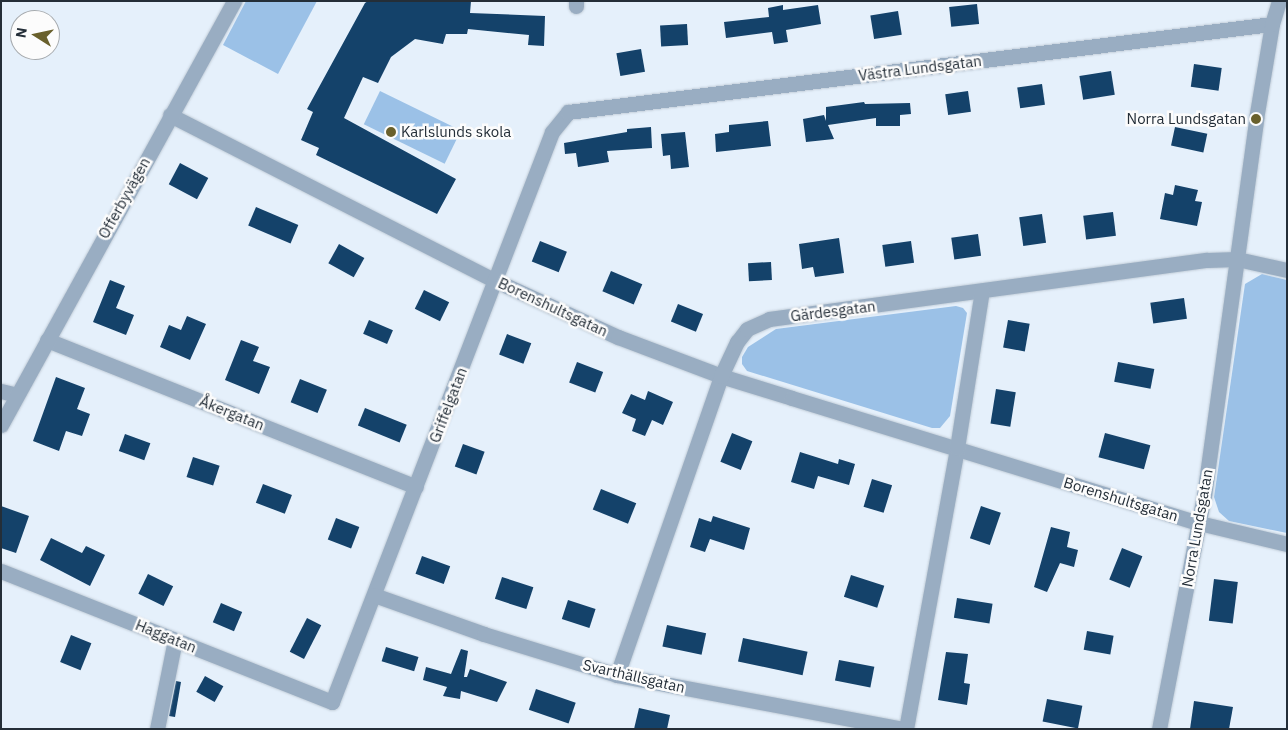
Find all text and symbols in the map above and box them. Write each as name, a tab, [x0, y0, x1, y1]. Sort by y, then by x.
north arrow	[10, 10, 60, 60]
text: N	[11, 26, 31, 39]
street label: Västra Lundsgatan	[857, 52, 983, 84]
place label: Norra Lundsgatan	[1127, 110, 1246, 128]
marker: Norra Lundsgatan	[1250, 113, 1262, 125]
place label: Karlslunds skola	[401, 123, 511, 141]
marker: Karlslunds skola	[385, 126, 397, 138]
street label: Offerbyvägen	[94, 154, 154, 242]
street label: Borenshultsgatan	[495, 274, 611, 340]
street label: Gärdesgatan	[789, 297, 877, 325]
street label: Griffelgatan	[425, 365, 471, 445]
street label: Åkergatan	[197, 392, 267, 434]
street label: Norra Lundsgatan	[1178, 468, 1216, 588]
street label: Borenshultsgatan	[1062, 473, 1180, 525]
street label: Haggatan	[133, 616, 199, 656]
street label: Svarthällsgatan	[581, 656, 687, 696]

